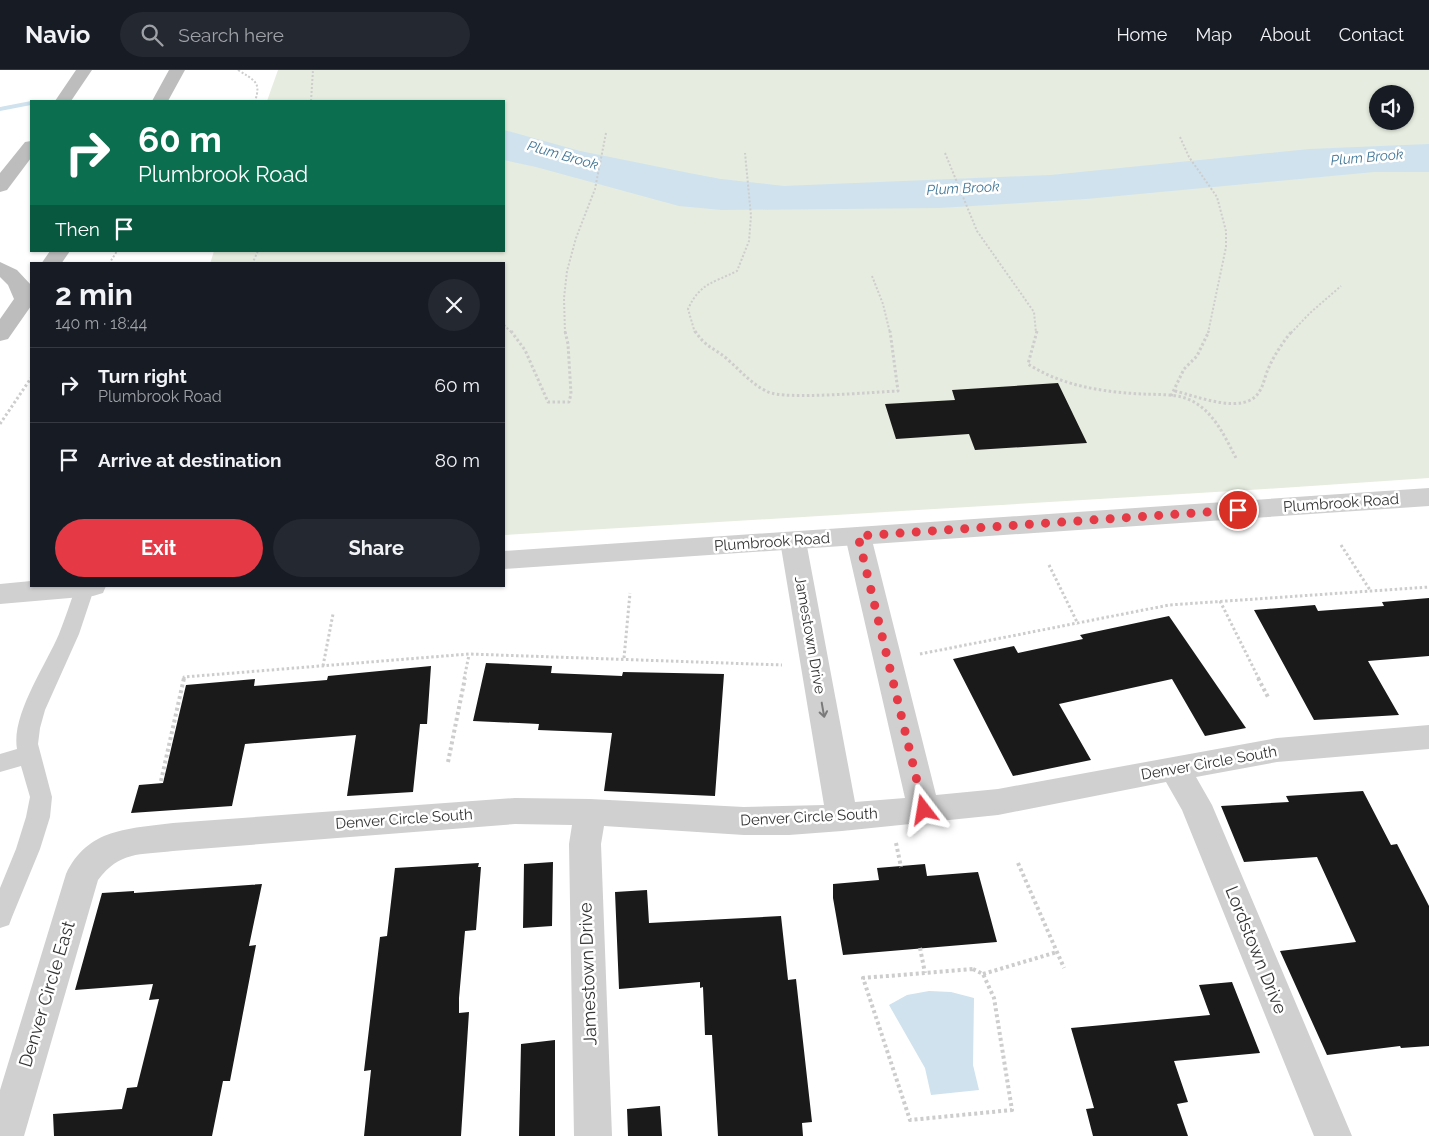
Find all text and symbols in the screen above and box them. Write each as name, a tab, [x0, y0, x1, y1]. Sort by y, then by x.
search box	[120, 12, 470, 57]
text: Navio	[25, 20, 90, 49]
icon: search	[138, 21, 166, 49]
text: Search here	[178, 24, 284, 46]
text: Home	[1116, 24, 1167, 45]
text: Map	[1195, 24, 1232, 45]
text: About	[1260, 24, 1311, 45]
text: Contact	[1339, 24, 1404, 45]
map controls	[1369, 85, 1414, 130]
button: sound	[1369, 85, 1414, 130]
text: 60 m	[138, 119, 222, 160]
icon: right	[55, 120, 120, 185]
water label: Plum Brook	[526, 137, 601, 173]
water label: Plum Brook	[1330, 146, 1405, 168]
text: Plumbrook Road	[138, 161, 308, 187]
water label: Plum Brook	[926, 178, 1000, 198]
icon: arrive	[110, 215, 138, 243]
text: Then	[55, 218, 100, 240]
text: 2 min	[55, 277, 133, 312]
button: close	[428, 279, 480, 331]
text: 140 m · 18:44	[55, 314, 147, 333]
text: Turn right	[98, 365, 187, 387]
icon: right	[55, 371, 83, 399]
text: 60 m	[435, 374, 480, 396]
text: Plumbrook Road	[98, 387, 222, 406]
icon: arrive	[55, 446, 83, 474]
text: Arrive at destination	[98, 449, 282, 471]
text: 80 m	[435, 449, 480, 471]
pin	[1217, 489, 1259, 531]
street label: Plumbrook Road	[1283, 490, 1399, 516]
icon: arrive	[1224, 496, 1252, 524]
button: Exit	[55, 519, 263, 577]
button: Share	[273, 519, 480, 577]
street label: Plumbrook Road	[714, 529, 830, 555]
street label: Jamestown Drive	[791, 575, 829, 695]
one-way arrow	[818, 701, 828, 717]
street label: Denver Circle South	[1140, 742, 1278, 784]
position arrow	[897, 783, 949, 835]
street label: Denver Circle South	[740, 804, 878, 830]
street label: Denver Circle South	[335, 805, 473, 833]
street label: Lordstown Drive	[1221, 883, 1292, 1017]
street label: Jamestown Drive	[574, 902, 600, 1046]
street label: Denver Circle East	[14, 918, 79, 1069]

